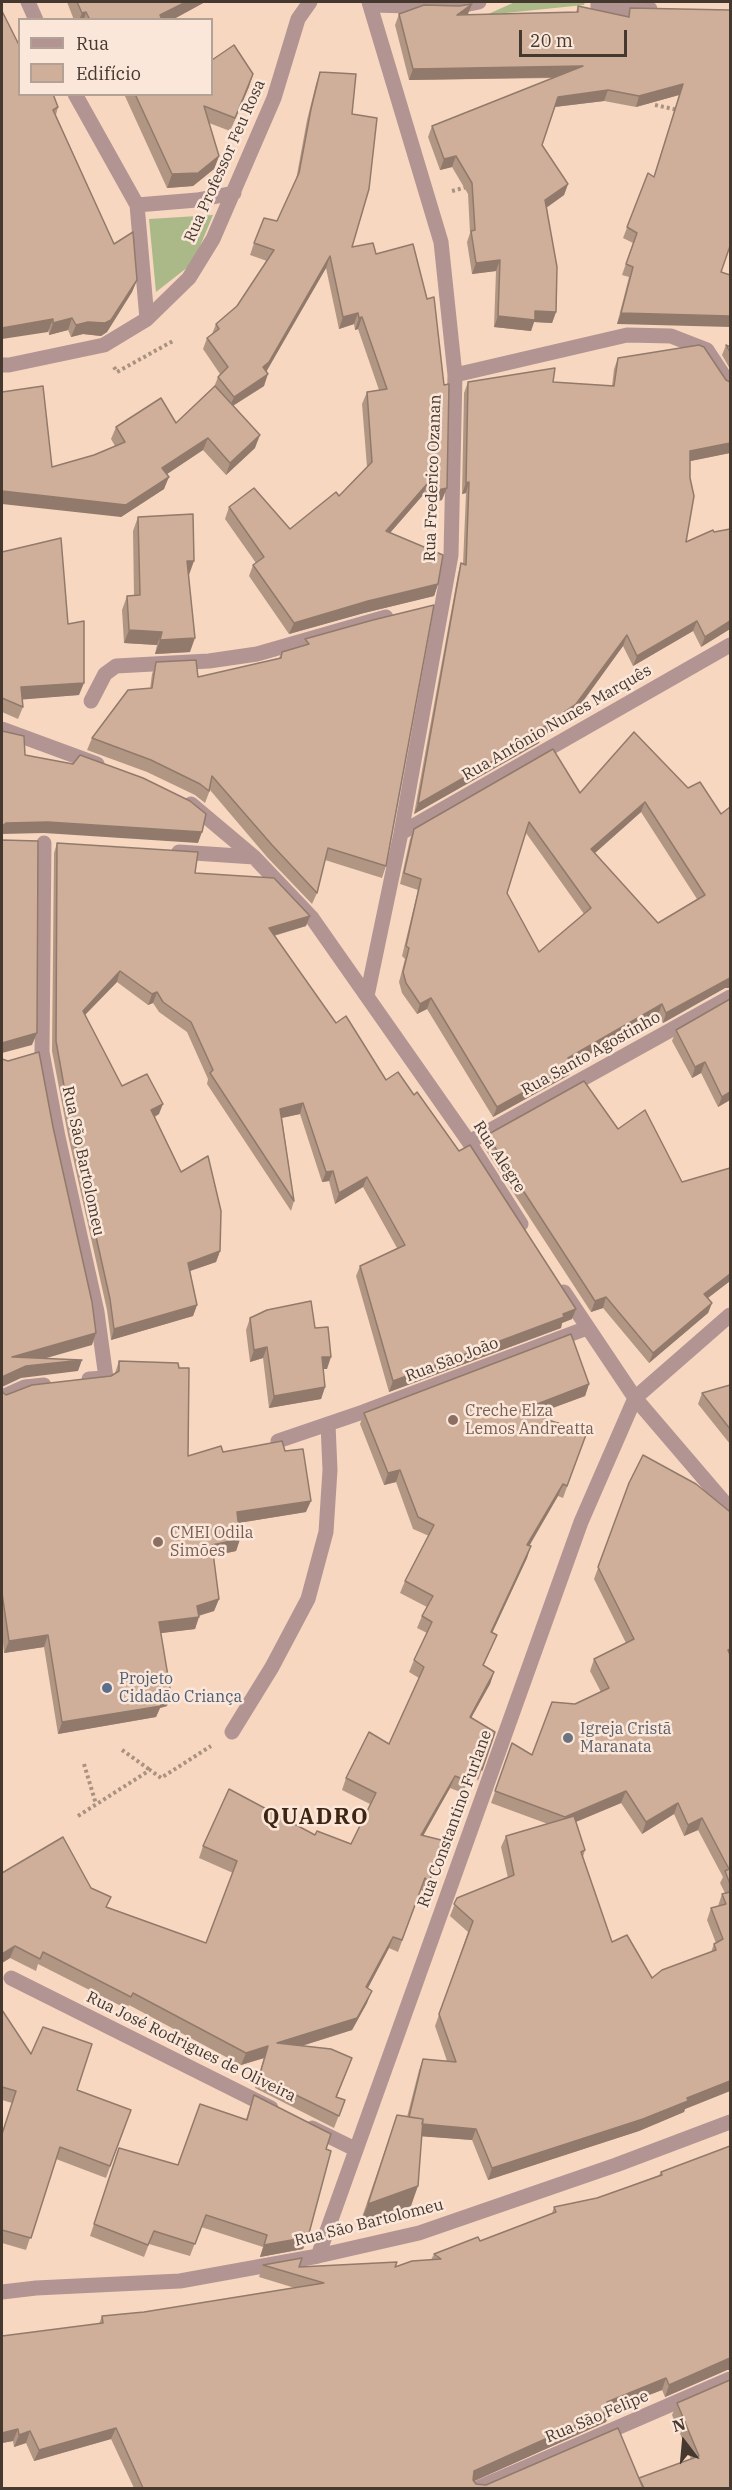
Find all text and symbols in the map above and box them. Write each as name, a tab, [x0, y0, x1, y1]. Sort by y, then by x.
legend	[18, 18, 213, 96]
scale bar	[522, 18, 630, 56]
text: 20 m	[530, 29, 573, 52]
text: Rua	[76, 32, 109, 55]
text: Edifício	[76, 62, 141, 85]
street label: Rua Professor Feu Rosa	[180, 77, 270, 245]
street label: Rua Frederico Ozanan	[420, 394, 446, 562]
street label: Rua Antônio Nunes Marquês	[459, 661, 655, 785]
street label: Rua Santo Agostinho	[518, 1008, 664, 1100]
street label: Rua São Bartolomeu	[58, 1084, 108, 1238]
street label: Rua Alegre	[469, 1118, 529, 1196]
street label: Rua São João	[403, 1333, 501, 1387]
place label: Creche Elza Lemos Andreatta	[465, 1401, 594, 1439]
marker: Creche Elza Lemos Andreatta	[446, 1413, 460, 1427]
place label: CMEI Odila Simões	[170, 1523, 254, 1561]
marker: CMEI Odila Simões	[151, 1535, 165, 1549]
place label: Projeto Cidadão Criança	[119, 1669, 242, 1707]
marker: Projeto Cidadão Criança	[100, 1681, 114, 1695]
place label: Igreja Cristã Maranata	[580, 1719, 672, 1757]
street label: Rua Constantino Furlane	[414, 1728, 496, 1910]
marker: Igreja Cristã Maranata	[561, 1731, 575, 1745]
district label: QUADRO	[263, 1805, 369, 1831]
street label: Rua José Rodrigues de Oliveira	[83, 1988, 299, 2106]
street label: Rua São Bartolomeu	[293, 2195, 445, 2251]
street label: Rua São Felipe	[543, 2387, 651, 2447]
north arrow	[654, 2412, 714, 2472]
text: N	[670, 2413, 688, 2436]

